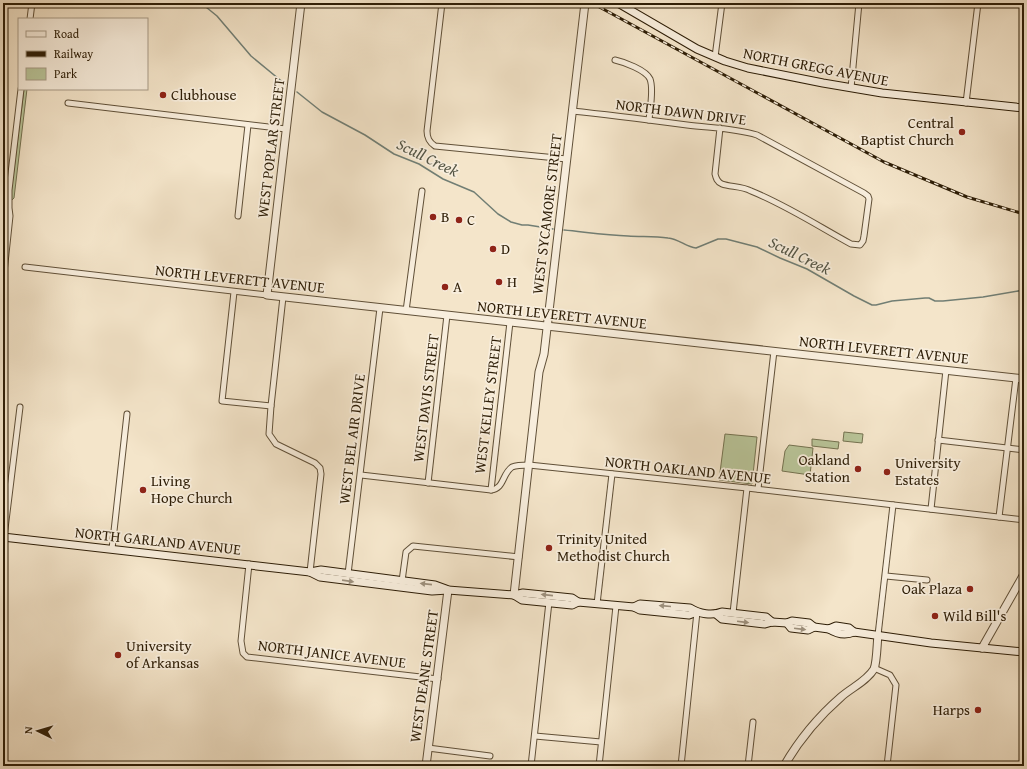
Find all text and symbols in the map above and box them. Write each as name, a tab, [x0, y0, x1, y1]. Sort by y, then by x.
legend	[18, 18, 148, 90]
text: Road	[54, 25, 80, 42]
street label: NORTH GREGG AVENUE	[742, 42, 891, 91]
text: Railway	[54, 45, 93, 62]
text: Park	[54, 65, 78, 82]
street label: WEST POPLAR STREET	[251, 76, 290, 219]
place label: Clubhouse	[171, 84, 236, 105]
marker: Clubhouse	[158, 90, 168, 100]
street label: NORTH DAWN DRIVE	[615, 93, 748, 130]
place label: Central Baptist Church	[861, 112, 955, 150]
marker: Central Baptist Church	[957, 127, 967, 137]
water label: Scull Creek	[393, 132, 464, 183]
street label: WEST SYCAMORE STREET	[526, 132, 567, 295]
place label: B	[441, 206, 450, 227]
place label: C	[467, 209, 475, 230]
marker: B	[428, 212, 438, 222]
marker: C	[454, 215, 464, 225]
water label: Scull Creek	[765, 230, 836, 281]
place label: D	[501, 238, 510, 259]
marker: D	[488, 244, 498, 254]
street label: NORTH LEVERETT AVENUE	[154, 259, 326, 298]
place label: H	[507, 271, 517, 292]
place label: A	[453, 276, 462, 297]
marker: H	[494, 277, 504, 287]
marker: A	[440, 282, 450, 292]
street label: NORTH LEVERETT AVENUE	[476, 295, 648, 334]
street label: NORTH LEVERETT AVENUE	[798, 330, 970, 369]
street label: WEST DAVIS STREET	[407, 332, 444, 463]
street label: WEST KELLEY STREET	[469, 334, 506, 475]
street label: WEST BEL AIR DRIVE	[333, 372, 370, 505]
place label: Oakland Station	[798, 449, 851, 487]
street label: NORTH OAKLAND AVENUE	[604, 450, 773, 489]
place label: University Estates	[895, 452, 961, 490]
marker: Oakland Station	[853, 464, 863, 474]
marker: University Estates	[882, 467, 892, 477]
place label: Living Hope Church	[151, 470, 233, 508]
marker: Living Hope Church	[138, 485, 148, 495]
street label: NORTH GARLAND AVENUE	[74, 521, 242, 560]
place label: Trinity United Methodist Church	[557, 528, 671, 566]
marker: Trinity United Methodist Church	[544, 543, 554, 553]
one-way arrow	[342, 578, 354, 584]
place label: Oak Plaza	[902, 578, 962, 599]
one-way arrow	[420, 581, 432, 587]
marker: Oak Plaza	[965, 584, 975, 594]
one-way arrow	[541, 592, 553, 599]
one-way arrow	[659, 603, 671, 609]
place label: Wild Bill's	[943, 605, 1006, 626]
street label: WEST DEANE STREET	[404, 608, 443, 744]
marker: Wild Bill's	[930, 611, 940, 621]
one-way arrow	[737, 619, 749, 625]
one-way arrow	[794, 626, 806, 632]
street label: NORTH JANICE AVENUE	[257, 634, 408, 673]
place label: University of Arkansas	[126, 635, 199, 673]
marker: University of Arkansas	[113, 650, 123, 660]
place label: Harps	[933, 699, 970, 720]
marker: Harps	[973, 705, 983, 715]
north arrow	[18, 711, 58, 751]
text: N	[20, 725, 36, 734]

